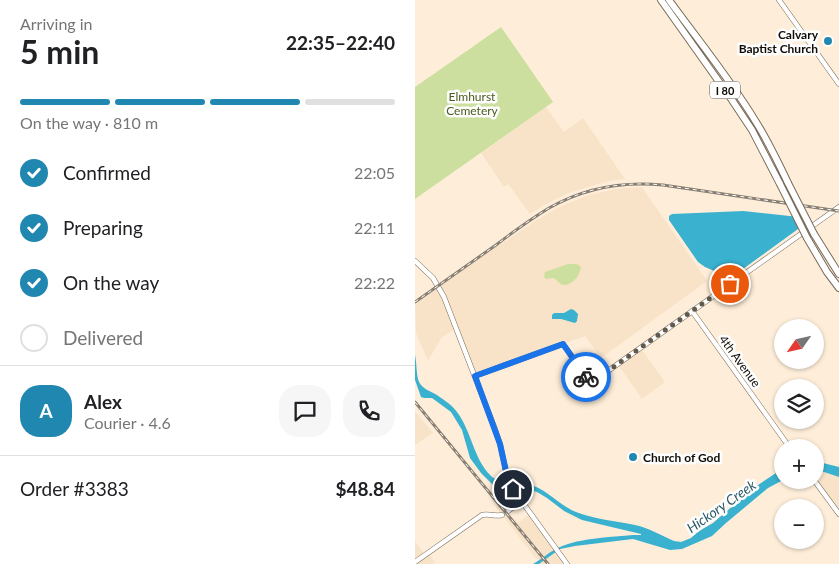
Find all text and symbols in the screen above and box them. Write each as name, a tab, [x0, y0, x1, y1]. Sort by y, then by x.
text: Arriving in	[20, 14, 93, 33]
place label: Calvary Baptist Church	[739, 27, 819, 56]
text: 22:35–22:40	[286, 31, 395, 54]
text: 5 min	[20, 32, 99, 71]
marker: Calvary Baptist Church	[822, 35, 834, 47]
road number: I 80	[710, 82, 740, 98]
park label: Elmhurst Cemetery	[446, 89, 499, 118]
text: On the way · 810 m	[20, 113, 158, 132]
icon: check	[20, 159, 48, 187]
text: Confirmed	[63, 161, 151, 184]
text: 22:05	[354, 163, 395, 182]
icon: check	[20, 214, 48, 242]
text: Preparing	[63, 216, 143, 239]
text: 22:11	[354, 218, 395, 237]
pin	[709, 263, 751, 305]
icon: check	[20, 269, 48, 297]
icon: bag	[716, 270, 744, 298]
text: On the way	[63, 271, 159, 294]
text: 22:22	[354, 273, 395, 292]
north arrow	[774, 319, 824, 369]
map controls	[774, 319, 824, 549]
text: Delivered	[63, 326, 143, 349]
street label: 4th Avenue	[716, 332, 764, 390]
courier	[561, 352, 611, 402]
icon: bike	[572, 363, 600, 391]
button: layers	[774, 379, 824, 429]
button: chat	[279, 385, 331, 437]
button: phone	[343, 385, 395, 437]
text: Alex	[84, 390, 122, 413]
text: A	[39, 399, 53, 422]
text: Courier · 4.6	[84, 413, 171, 432]
button: +	[774, 439, 824, 489]
place label: Church of God	[643, 450, 721, 465]
marker: Church of God	[627, 451, 639, 463]
pin	[492, 468, 534, 510]
icon: home	[499, 475, 527, 503]
water label: Hickory Creek	[683, 476, 759, 536]
text: Order #3383	[20, 477, 129, 500]
text: $48.84	[335, 477, 395, 500]
button: −	[774, 499, 824, 549]

